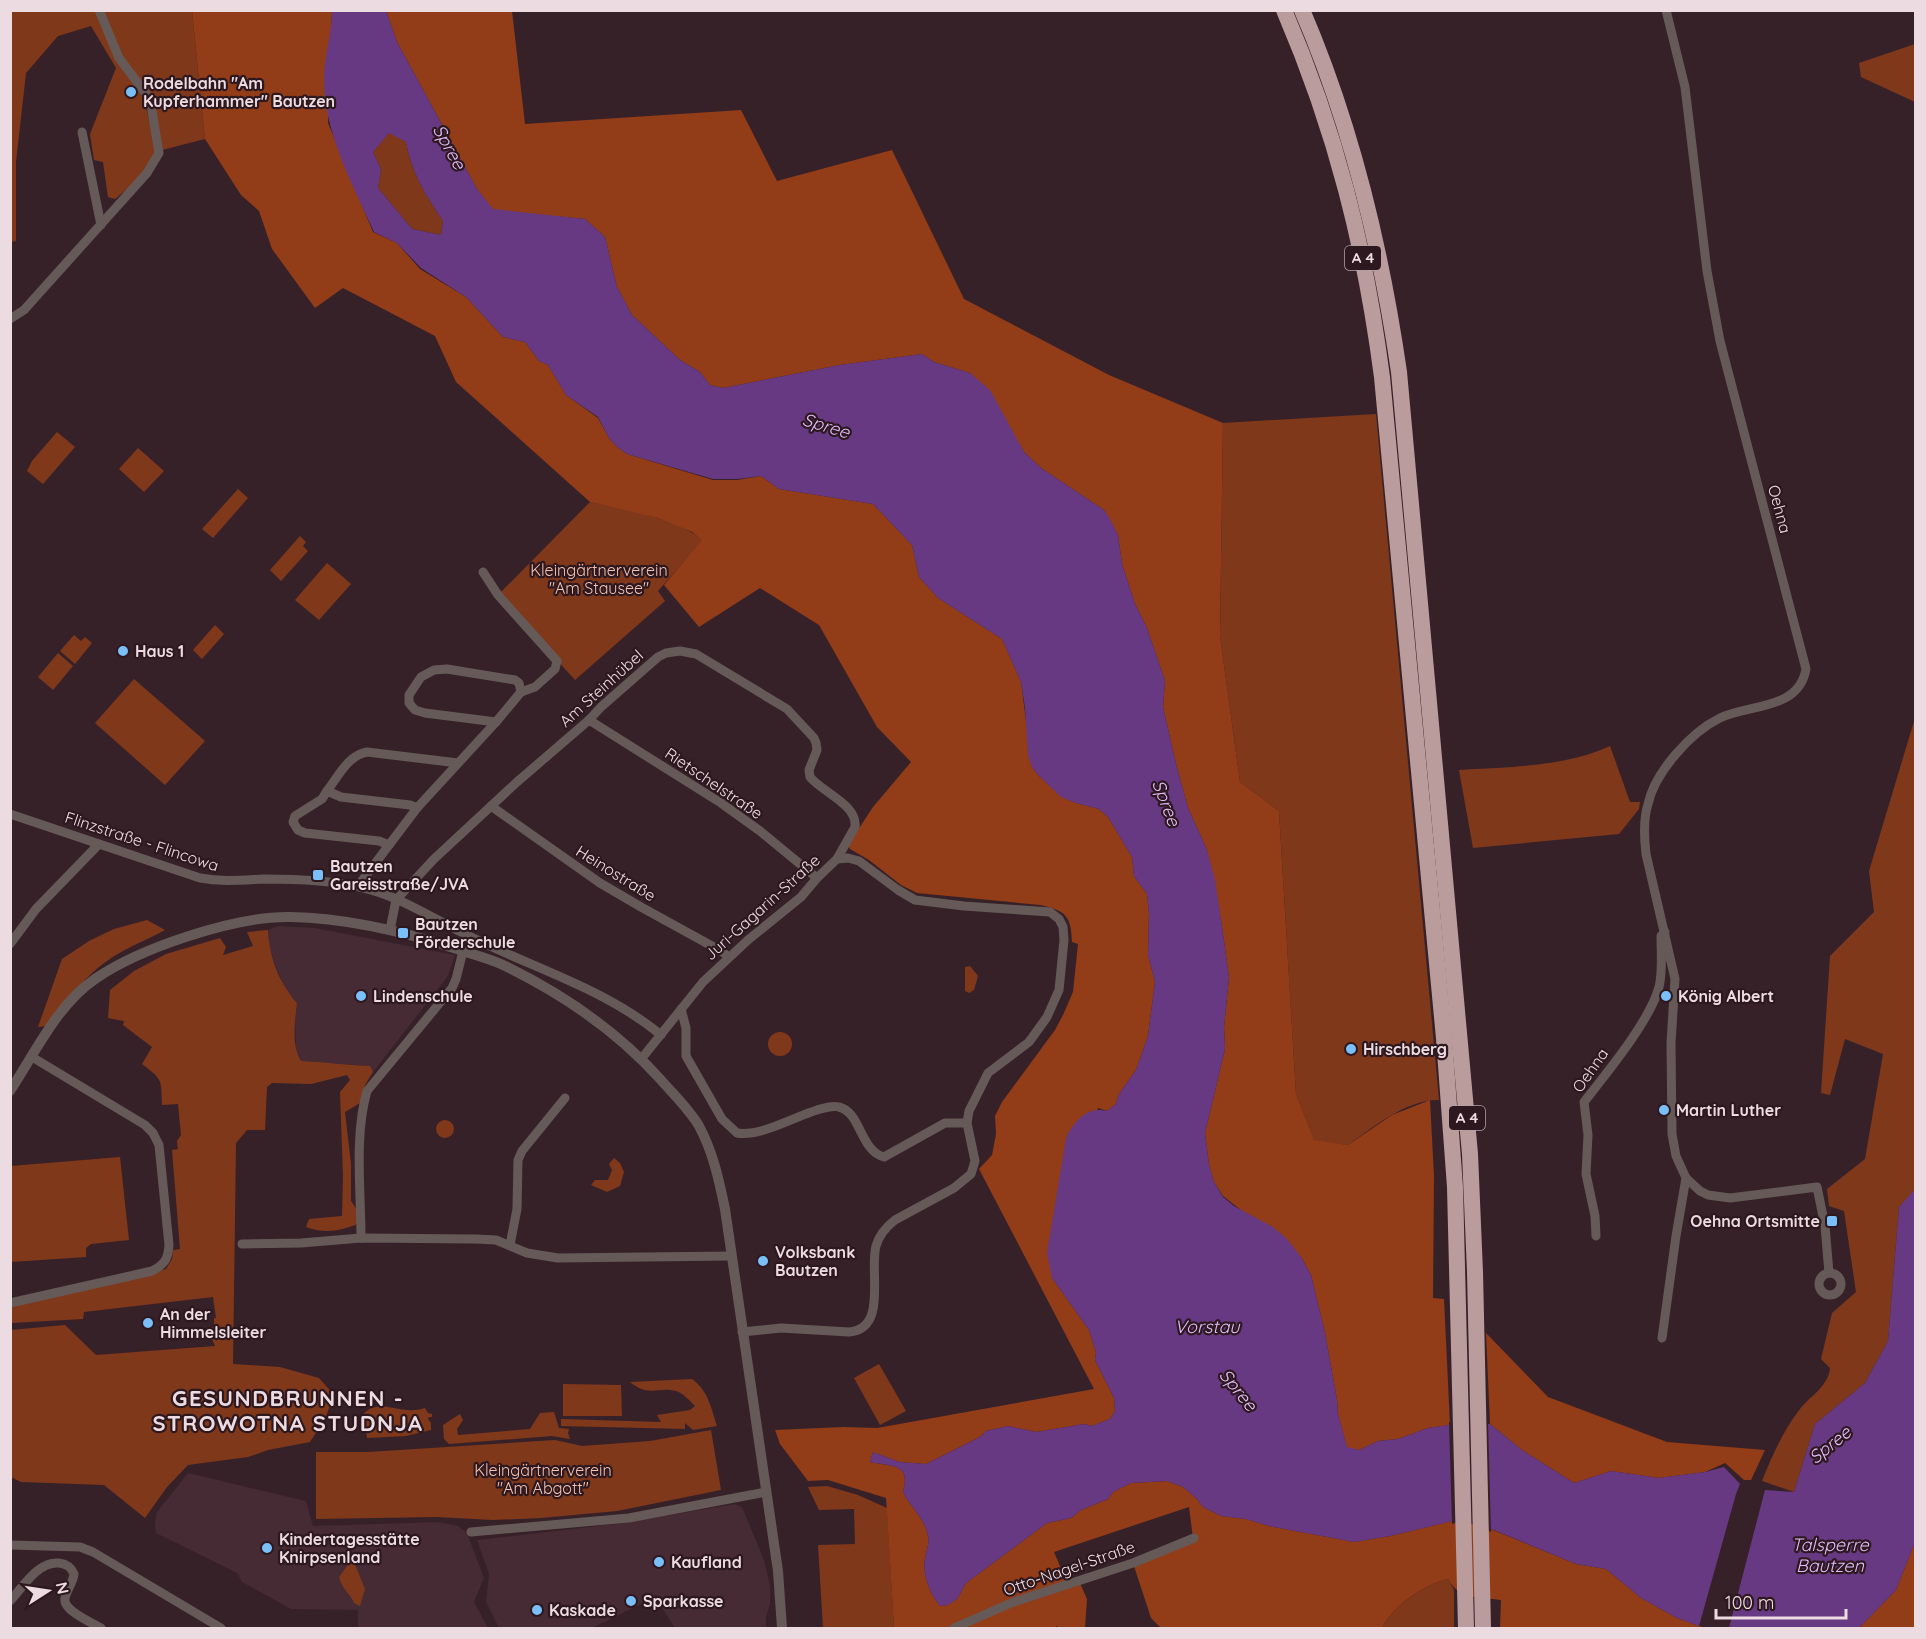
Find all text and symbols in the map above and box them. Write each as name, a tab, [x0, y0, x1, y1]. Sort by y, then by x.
place label: Rodelbahn "Am Kupferhammer" Bautzen	[143, 73, 335, 111]
marker: Rodelbahn "Am Kupferhammer" Bautzen	[124, 85, 138, 99]
water label: Spree	[428, 120, 472, 174]
road number: A 4	[1345, 246, 1381, 270]
water label: Spree	[800, 408, 853, 444]
street label: Oehna	[1764, 483, 1796, 535]
park label: Kleingärtnerverein "Am Stausee"	[530, 560, 668, 598]
place label: Haus 1	[135, 641, 184, 661]
marker: Haus 1	[116, 644, 130, 658]
street label: Am Steinhübel	[555, 645, 647, 731]
street label: Rietschelstraße	[661, 743, 767, 823]
water label: Spree	[1147, 776, 1186, 830]
street label: Flinzstraße - Flincowa	[63, 807, 221, 875]
street label: Heinostraße	[572, 841, 660, 905]
street label: Juri-Gagarin-Straße	[700, 850, 824, 964]
place label: Bautzen Gareisstraße/JVA	[330, 856, 469, 894]
marker: Bautzen Gareisstraße/JVA	[311, 868, 325, 882]
place label: Bautzen Förderschule	[415, 914, 515, 952]
marker: Bautzen Förderschule	[396, 926, 410, 940]
place label: Lindenschule	[373, 986, 473, 1006]
place label: König Albert	[1678, 986, 1774, 1006]
marker: Lindenschule	[354, 989, 368, 1003]
marker: König Albert	[1659, 989, 1673, 1003]
place label: Hirschberg	[1363, 1039, 1447, 1059]
marker: Hirschberg	[1344, 1042, 1358, 1056]
street label: Oehna	[1568, 1044, 1612, 1096]
place label: Martin Luther	[1676, 1100, 1781, 1120]
marker: Martin Luther	[1657, 1103, 1671, 1117]
road number: A 4	[1449, 1106, 1485, 1130]
place label: Oehna Ortsmitte	[1690, 1211, 1820, 1231]
marker: Oehna Ortsmitte	[1825, 1214, 1839, 1228]
place label: Volksbank Bautzen	[775, 1242, 855, 1280]
marker: Volksbank Bautzen	[756, 1254, 770, 1268]
place label: An der Himmelsleiter	[160, 1304, 267, 1342]
water label: Vorstau	[1175, 1315, 1241, 1338]
marker: An der Himmelsleiter	[141, 1316, 155, 1330]
water label: Spree	[1214, 1364, 1263, 1416]
district label: GESUNDBRUNNEN - STROWOTNA STUDNJA	[152, 1384, 424, 1437]
water label: Spree	[1804, 1420, 1856, 1469]
park label: Kleingärtnerverein "Am Abgott"	[474, 1460, 612, 1498]
place label: Kindertagesstätte Knirpsenland	[279, 1529, 420, 1567]
water label: Talsperre Bautzen	[1791, 1533, 1869, 1577]
street label: Otto-Nagel-Straße	[1001, 1536, 1137, 1600]
marker: Kindertagesstätte Knirpsenland	[260, 1541, 274, 1555]
place label: Kaufland	[671, 1552, 742, 1572]
marker: Kaufland	[652, 1555, 666, 1569]
north arrow	[18, 1561, 78, 1621]
text: N	[52, 1580, 74, 1596]
scale bar	[1716, 1582, 1846, 1620]
place label: Sparkasse	[643, 1591, 724, 1611]
text: 100 m	[1725, 1591, 1774, 1614]
marker: Sparkasse	[624, 1594, 638, 1608]
place label: Kaskade	[549, 1600, 616, 1620]
marker: Kaskade	[530, 1603, 544, 1617]

